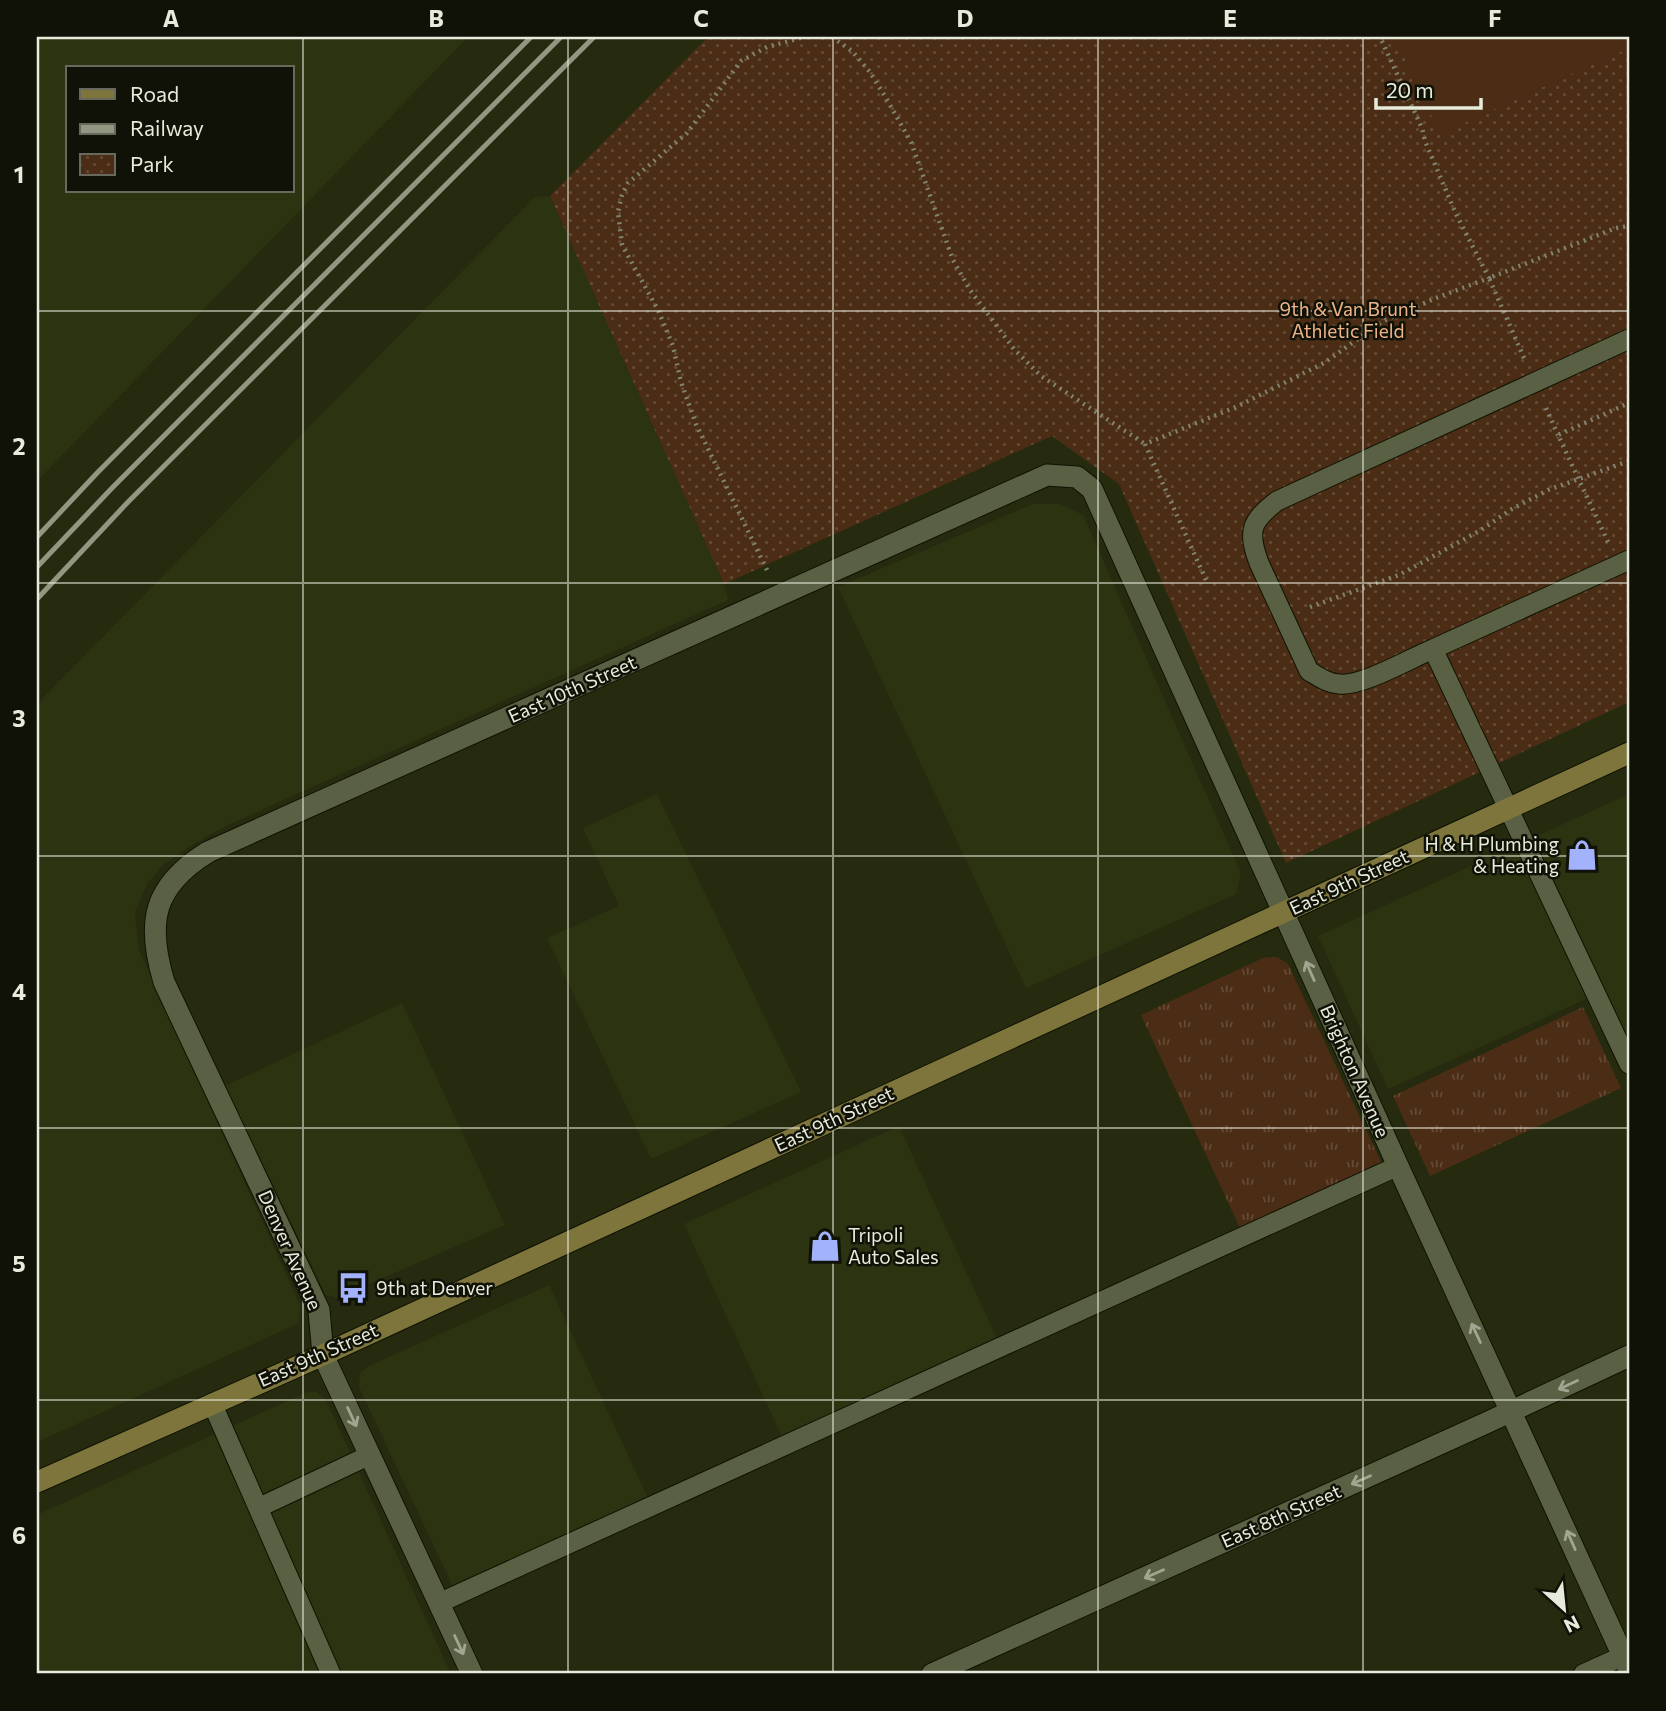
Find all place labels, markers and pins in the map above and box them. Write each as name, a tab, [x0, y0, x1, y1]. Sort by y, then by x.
place label: H & H Plumbing & Heating	[1424, 832, 1559, 877]
shop icon: H & H Plumbing & Heating	[1565, 838, 1599, 872]
place label: Tripoli Auto Sales	[848, 1223, 939, 1268]
shop icon: Tripoli Auto Sales	[808, 1229, 842, 1263]
bus stop icon: 9th at Denver	[336, 1271, 370, 1305]
place label: 9th at Denver	[376, 1276, 493, 1299]

